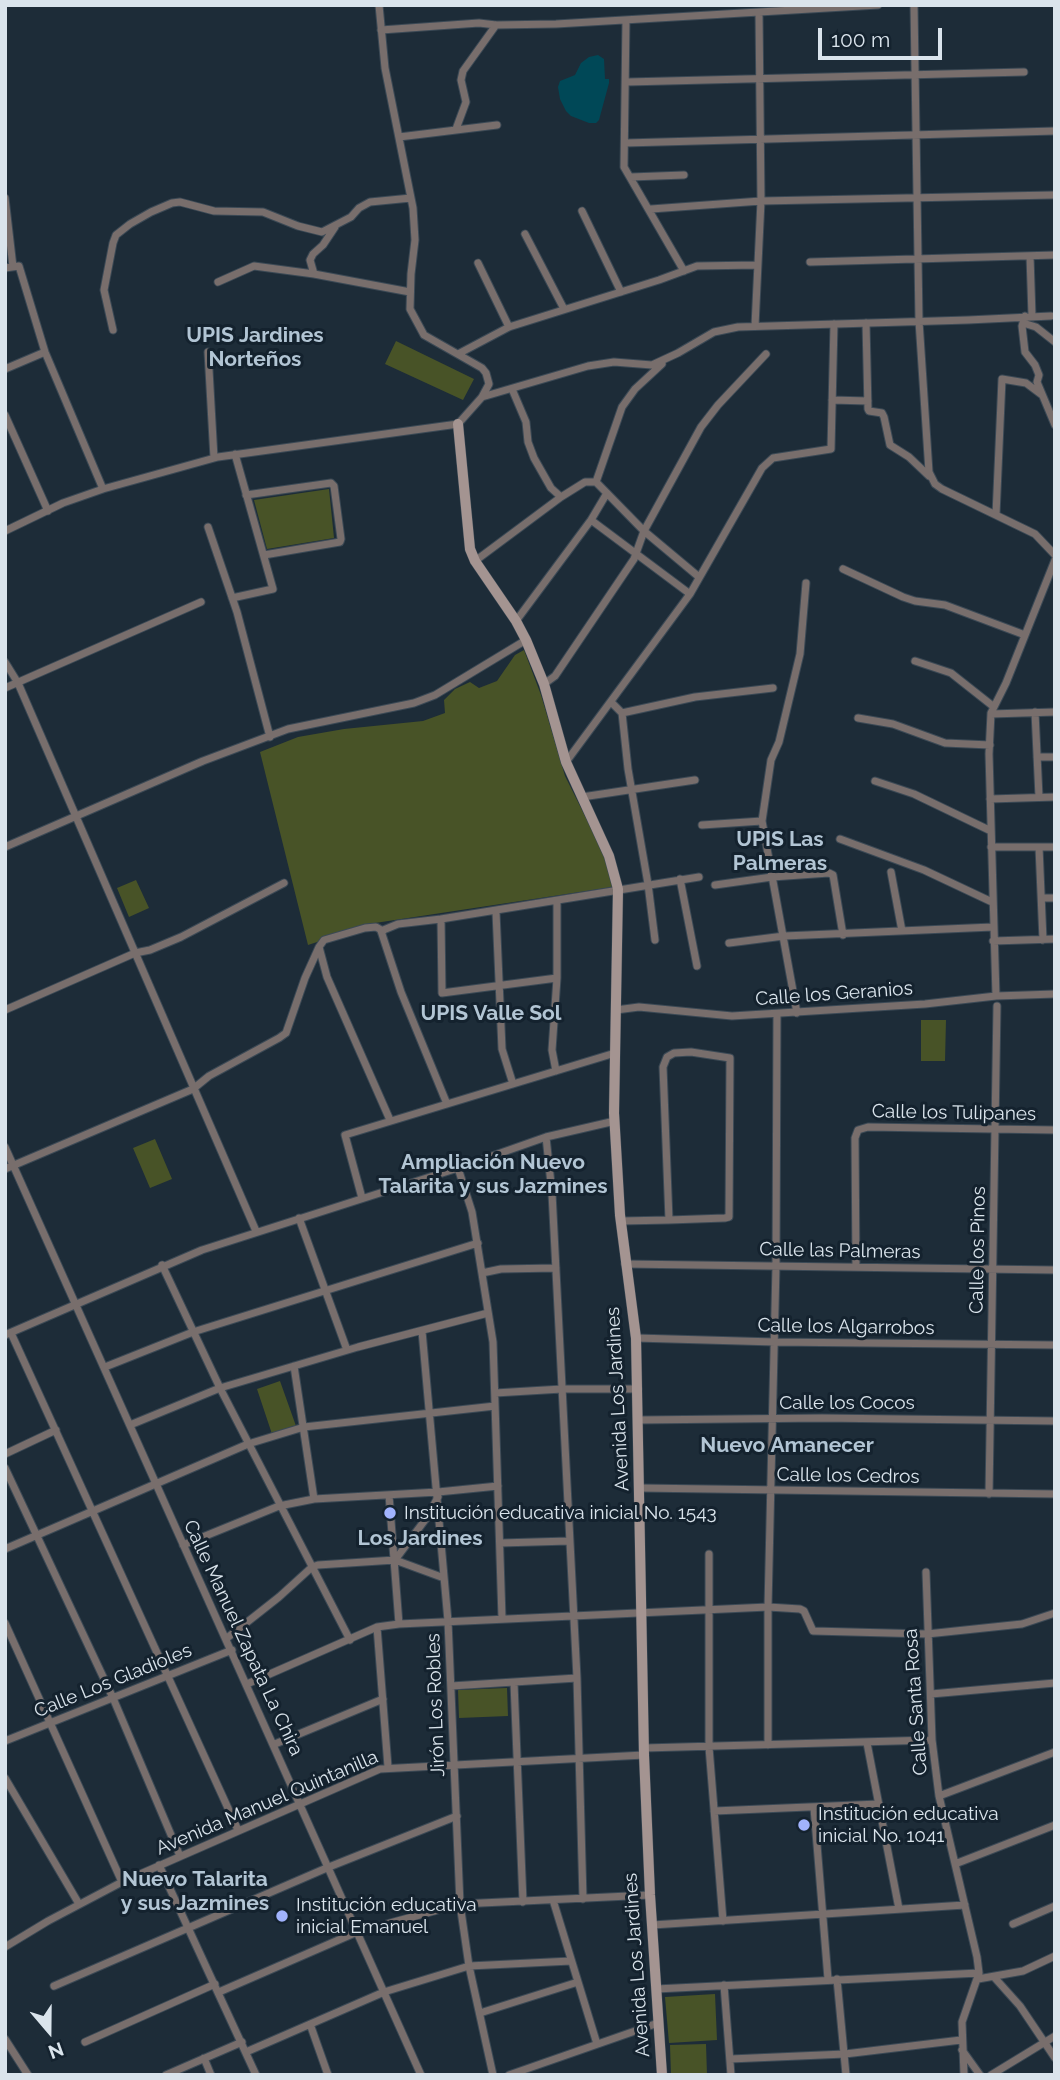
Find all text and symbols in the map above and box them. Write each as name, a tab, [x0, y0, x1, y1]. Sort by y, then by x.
scale bar	[822, 14, 946, 58]
text: 100 m	[831, 27, 890, 52]
district label: UPIS Jardines Norteños	[186, 323, 324, 373]
district label: UPIS Las Palmeras	[733, 827, 827, 877]
street label: Calle los Geranios	[755, 977, 913, 1011]
district label: UPIS Valle Sol	[421, 1001, 561, 1027]
street label: Calle los Tulipanes	[872, 1100, 1036, 1126]
district label: Ampliación Nuevo Talarita y sus Jazmines	[378, 1150, 608, 1200]
street label: Calle los Pinos	[965, 1186, 991, 1314]
street label: Calle las Palmeras	[759, 1238, 921, 1264]
street label: Avenida Los Jardines	[602, 1306, 634, 1492]
street label: Calle los Algarrobos	[757, 1314, 935, 1340]
street label: Calle los Cocos	[779, 1392, 915, 1414]
district label: Nuevo Amanecer	[700, 1433, 874, 1459]
street label: Calle los Cedros	[776, 1463, 920, 1489]
place label: Institución educativa inicial No. 1543	[404, 1502, 717, 1524]
marker: Institución educativa inicial No. 1543	[382, 1505, 398, 1521]
street label: Calle Manuel Zapata La Chira	[178, 1516, 308, 1760]
district label: Los Jardines	[357, 1526, 483, 1552]
street label: Calle Santa Rosa	[899, 1628, 933, 1776]
street label: Jirón Los Robles	[422, 1633, 450, 1777]
street label: Calle Los Gladioles	[31, 1639, 195, 1723]
street label: Avenida Manuel Quintanilla	[152, 1746, 382, 1860]
place label: Institución educativa inicial No. 1041	[818, 1803, 999, 1847]
marker: Institución educativa inicial No. 1041	[796, 1817, 812, 1833]
district label: Nuevo Talarita y sus Jazmines	[121, 1867, 269, 1917]
street label: Avenida Los Jardines	[619, 1872, 655, 2058]
place label: Institución educativa inicial Emanuel	[296, 1894, 477, 1938]
marker: Institución educativa inicial Emanuel	[274, 1908, 290, 1924]
north arrow	[14, 1996, 84, 2066]
text: N	[46, 2038, 67, 2064]

